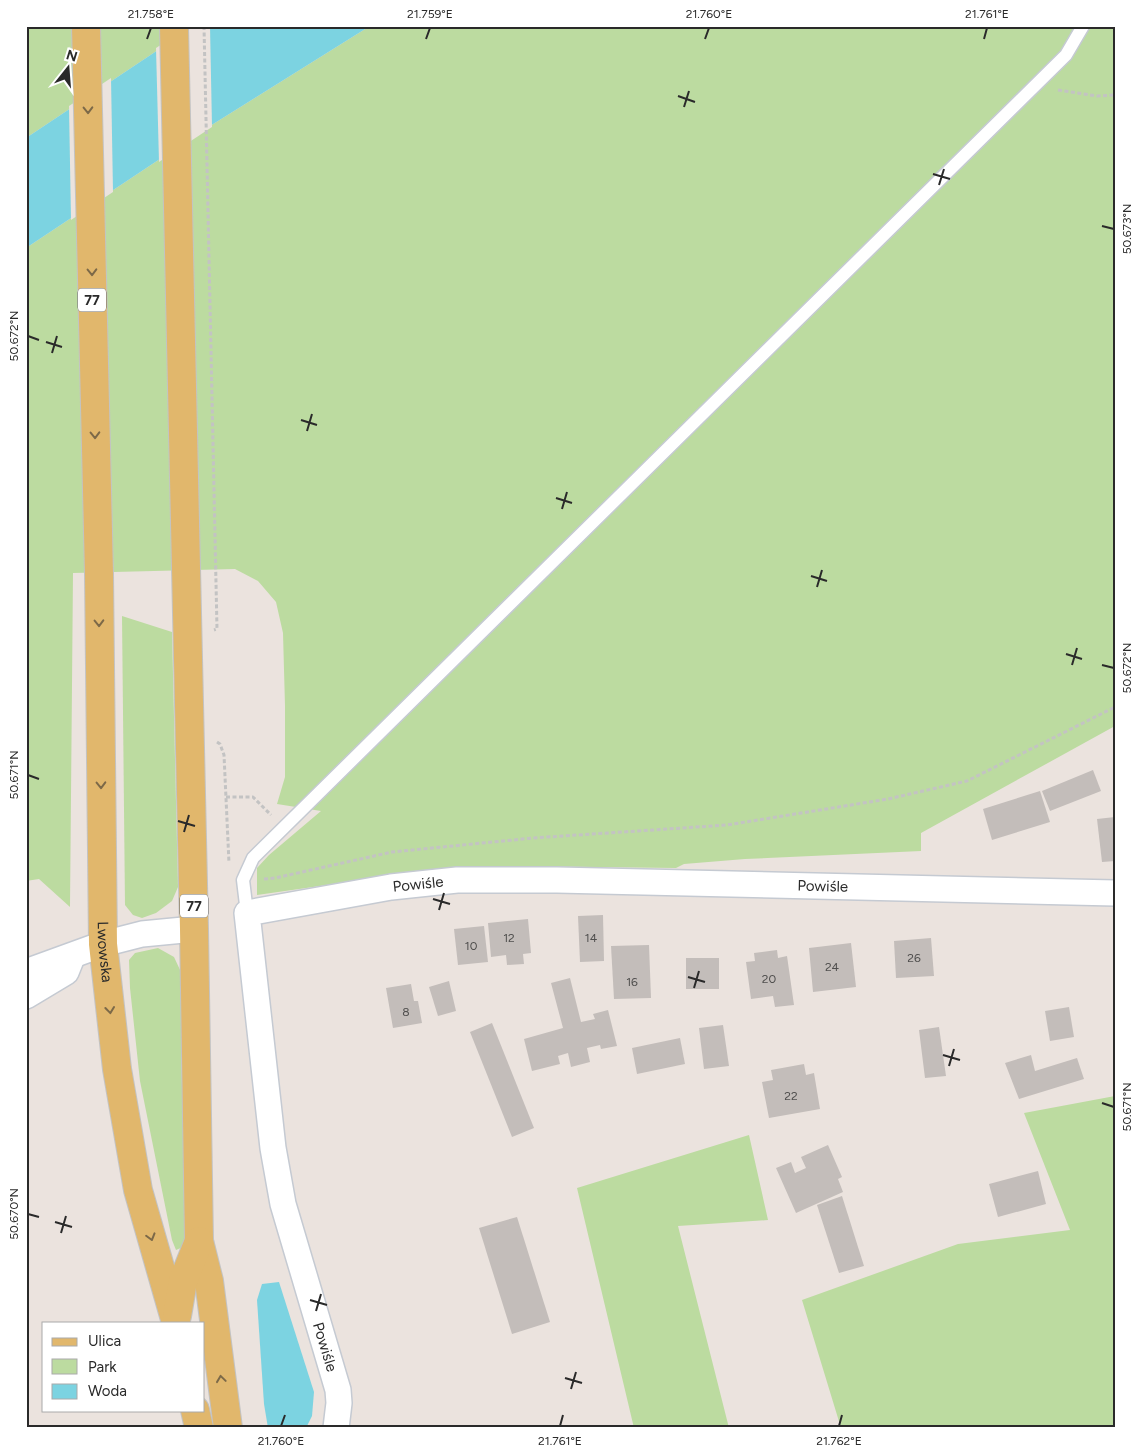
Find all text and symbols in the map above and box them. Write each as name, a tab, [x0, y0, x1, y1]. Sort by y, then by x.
text: 21.758°E	[128, 7, 174, 21]
text: 21.759°E	[407, 7, 453, 21]
text: 21.760°E	[686, 7, 732, 21]
text: 21.761°E	[965, 7, 1009, 21]
north arrow	[42, 42, 92, 92]
text: N	[64, 46, 79, 66]
one-way arrow	[83, 106, 93, 114]
text: 50.673°N	[1120, 204, 1134, 254]
one-way arrow	[87, 269, 97, 277]
road number: 77	[78, 288, 106, 312]
text: 50.672°N	[7, 311, 21, 361]
one-way arrow	[90, 431, 101, 439]
one-way arrow	[94, 619, 104, 627]
text: 50.672°N	[1120, 643, 1134, 693]
text: 50.671°N	[7, 751, 21, 800]
one-way arrow	[96, 782, 106, 789]
street label: Powiśle	[392, 873, 444, 896]
street label: Powiśle	[797, 877, 848, 896]
road number: 77	[180, 894, 208, 918]
street label: Lwowska	[94, 921, 116, 983]
house number: 12	[503, 931, 515, 945]
house number: 14	[585, 931, 598, 945]
house number: 10	[465, 939, 478, 953]
house number: 26	[907, 951, 921, 965]
house number: 24	[825, 960, 840, 974]
house number: 20	[762, 972, 777, 986]
house number: 16	[626, 975, 638, 989]
house number: 8	[402, 1005, 410, 1019]
one-way arrow	[104, 1007, 115, 1015]
text: 50.671°N	[1120, 1083, 1134, 1132]
house number: 22	[784, 1089, 798, 1103]
text: 50.670°N	[7, 1188, 21, 1240]
one-way arrow	[146, 1232, 156, 1240]
street label: Powiśle	[309, 1320, 341, 1374]
legend	[42, 1322, 205, 1412]
text: Ulica	[88, 1332, 121, 1350]
text: Park	[88, 1358, 117, 1376]
one-way arrow	[216, 1375, 227, 1383]
text: Woda	[88, 1382, 127, 1400]
text: 21.760°E	[258, 1434, 304, 1448]
text: 21.761°E	[538, 1434, 582, 1448]
text: 21.762°E	[816, 1434, 862, 1448]

